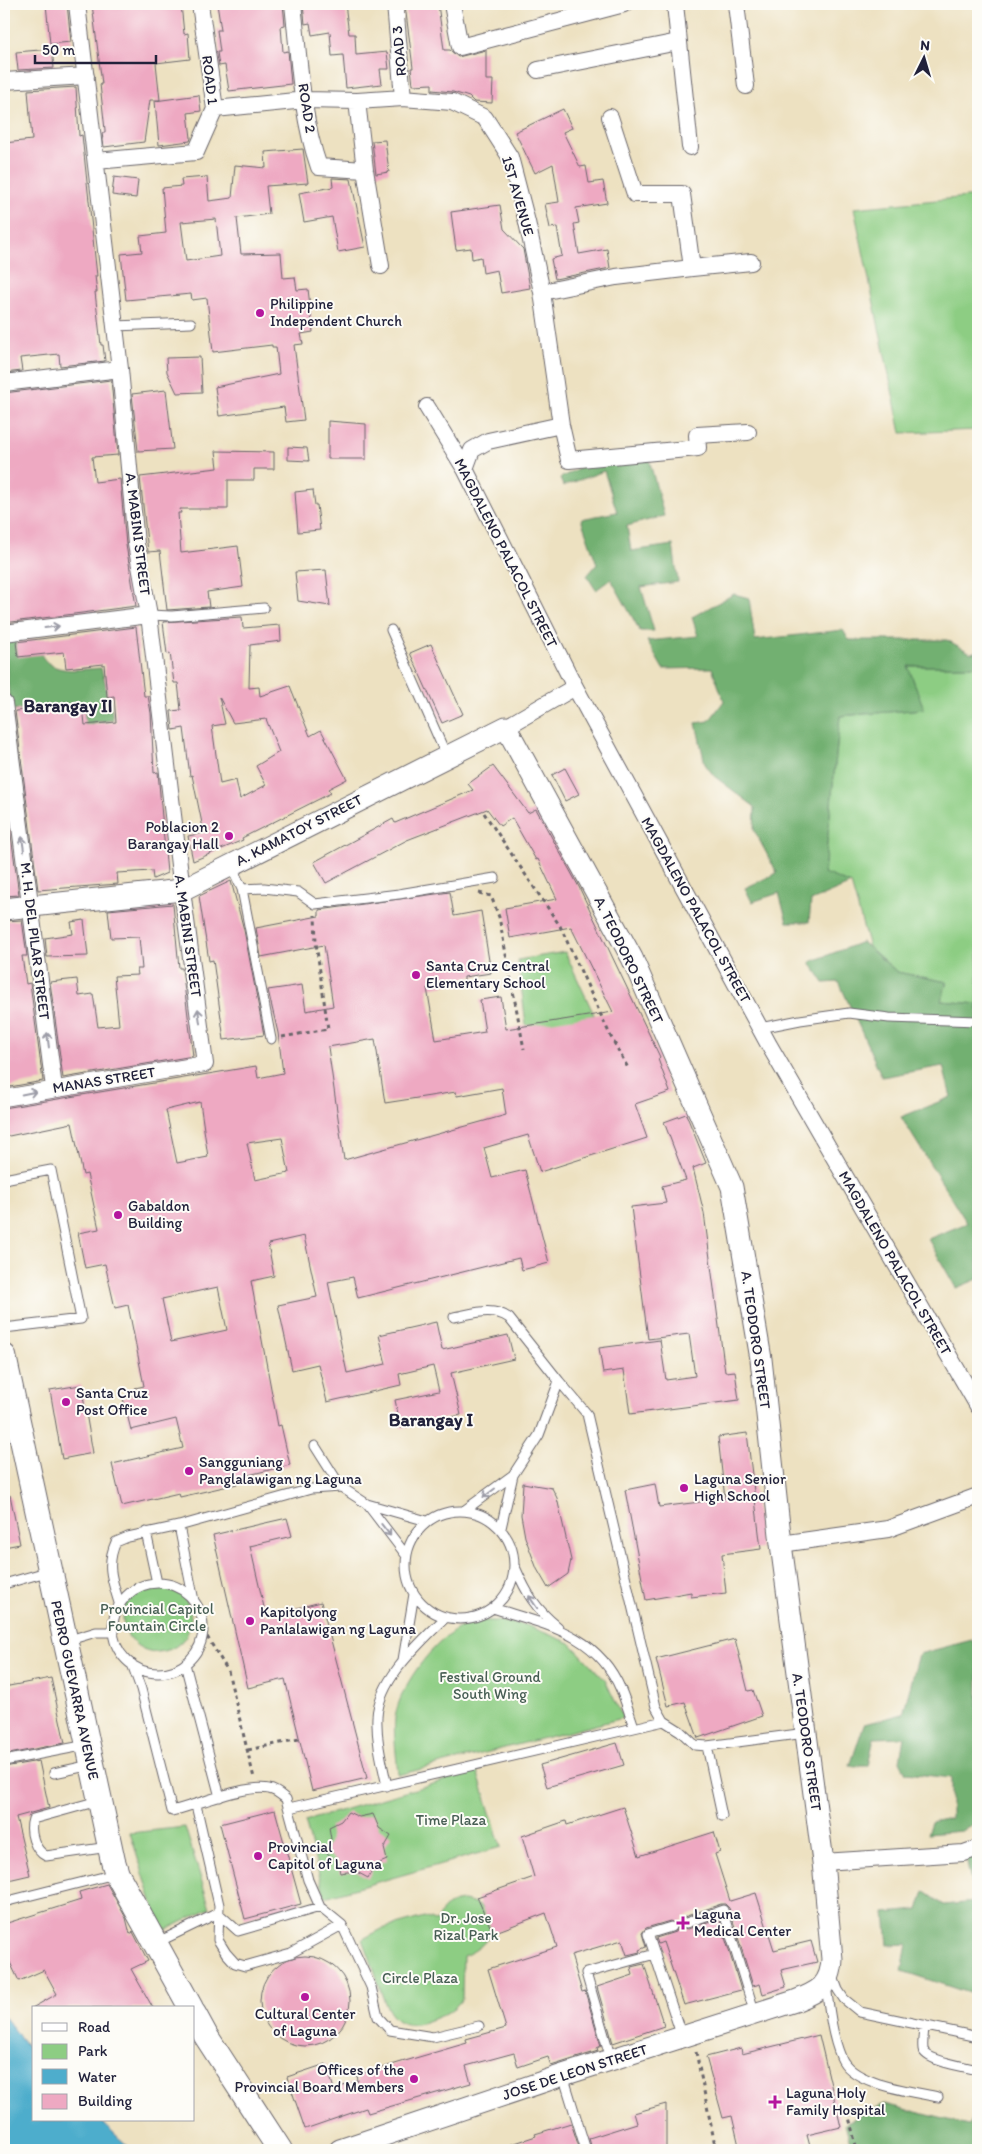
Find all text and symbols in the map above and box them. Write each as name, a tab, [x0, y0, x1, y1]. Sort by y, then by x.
street label: ROAD 3	[388, 25, 410, 77]
scale bar	[35, 32, 156, 64]
north arrow	[900, 32, 950, 82]
text: N	[920, 37, 931, 54]
text: 50 m	[42, 41, 75, 59]
street label: ROAD 1	[198, 54, 222, 106]
street label: ROAD 2	[294, 82, 320, 134]
street label: 1ST AVENUE	[498, 154, 538, 238]
place label: Philippine Independent Church	[270, 295, 402, 330]
marker: Philippine Independent Church	[254, 307, 266, 319]
street label: MAGDALENO PALACOL STREET	[450, 455, 562, 651]
street label: A. MABINI STREET	[122, 472, 155, 597]
one-way arrow	[44, 622, 60, 632]
district label: Barangay II	[23, 695, 113, 717]
street label: A. KAMATOY STREET	[233, 790, 366, 870]
street label: MAGDALENO PALACOL STREET	[637, 814, 755, 1007]
place label: Poblacion 2 Barangay Hall	[128, 818, 220, 853]
marker: Poblacion 2 Barangay Hall	[223, 830, 235, 842]
one-way arrow	[18, 836, 28, 852]
street label: M. H. DEL PILAR STREET	[16, 861, 54, 1021]
street label: A. MABINI STREET	[170, 874, 206, 999]
street label: A. TEODORO STREET	[590, 893, 668, 1027]
place label: Santa Cruz Central Elementary School	[426, 957, 550, 992]
marker: Santa Cruz Central Elementary School	[410, 969, 422, 981]
one-way arrow	[193, 1008, 203, 1024]
one-way arrow	[43, 1032, 53, 1048]
street label: MANAS STREET	[51, 1063, 157, 1097]
one-way arrow	[20, 1088, 36, 1098]
street label: MAGDALENO PALACOL STREET	[835, 1168, 956, 1359]
place label: Gabaldon Building	[128, 1197, 190, 1232]
marker: Gabaldon Building	[112, 1209, 124, 1221]
street label: A. TEODORO STREET	[737, 1270, 775, 1411]
place label: Santa Cruz Post Office	[76, 1384, 148, 1419]
marker: Santa Cruz Post Office	[60, 1396, 72, 1408]
district label: Barangay I	[389, 1409, 473, 1431]
place label: Sangguniang Panglalawigan ng Laguna	[199, 1453, 362, 1488]
marker: Sangguniang Panglalawigan ng Laguna	[183, 1465, 195, 1477]
place label: Laguna Senior High School	[694, 1470, 786, 1505]
marker: Laguna Senior High School	[678, 1482, 690, 1494]
one-way arrow	[483, 1487, 496, 1498]
one-way arrow	[381, 1523, 392, 1536]
one-way arrow	[528, 1596, 538, 1610]
street label: PEDRO GUEVARRA AVENUE	[47, 1598, 103, 1782]
park label: Provincial Capitol Fountain Circle	[100, 1600, 215, 1635]
place label: Kapitolyong Panlalawigan ng Laguna	[260, 1603, 416, 1638]
marker: Kapitolyong Panlalawigan ng Laguna	[244, 1615, 256, 1627]
park label: Festival Ground South Wing	[439, 1668, 541, 1703]
street label: A. TEODORO STREET	[788, 1672, 826, 1813]
park label: Time Plaza	[416, 1811, 487, 1829]
place label: Provincial Capitol of Laguna	[268, 1838, 382, 1873]
marker: Provincial Capitol of Laguna	[252, 1850, 264, 1862]
place label: Laguna Medical Center	[694, 1905, 791, 1940]
park label: Dr. Jose Rizal Park	[434, 1909, 499, 1944]
marker: Laguna Medical Center	[676, 1916, 690, 1930]
park label: Circle Plaza	[382, 1969, 458, 1987]
marker: Cultural Center of Laguna	[299, 1991, 311, 2003]
place label: Cultural Center of Laguna	[255, 2005, 355, 2040]
legend	[32, 2006, 195, 2122]
text: Road	[78, 2018, 111, 2036]
street label: JOSE DE LEON STREET	[500, 2040, 650, 2104]
text: Park	[78, 2042, 108, 2060]
place label: Offices of the Provincial Board Members	[235, 2061, 404, 2096]
text: Water	[78, 2068, 117, 2086]
marker: Offices of the Provincial Board Members	[408, 2073, 420, 2085]
place label: Laguna Holy Family Hospital	[786, 2084, 886, 2119]
text: Building	[78, 2092, 132, 2110]
marker: Laguna Holy Family Hospital	[768, 2095, 782, 2109]

